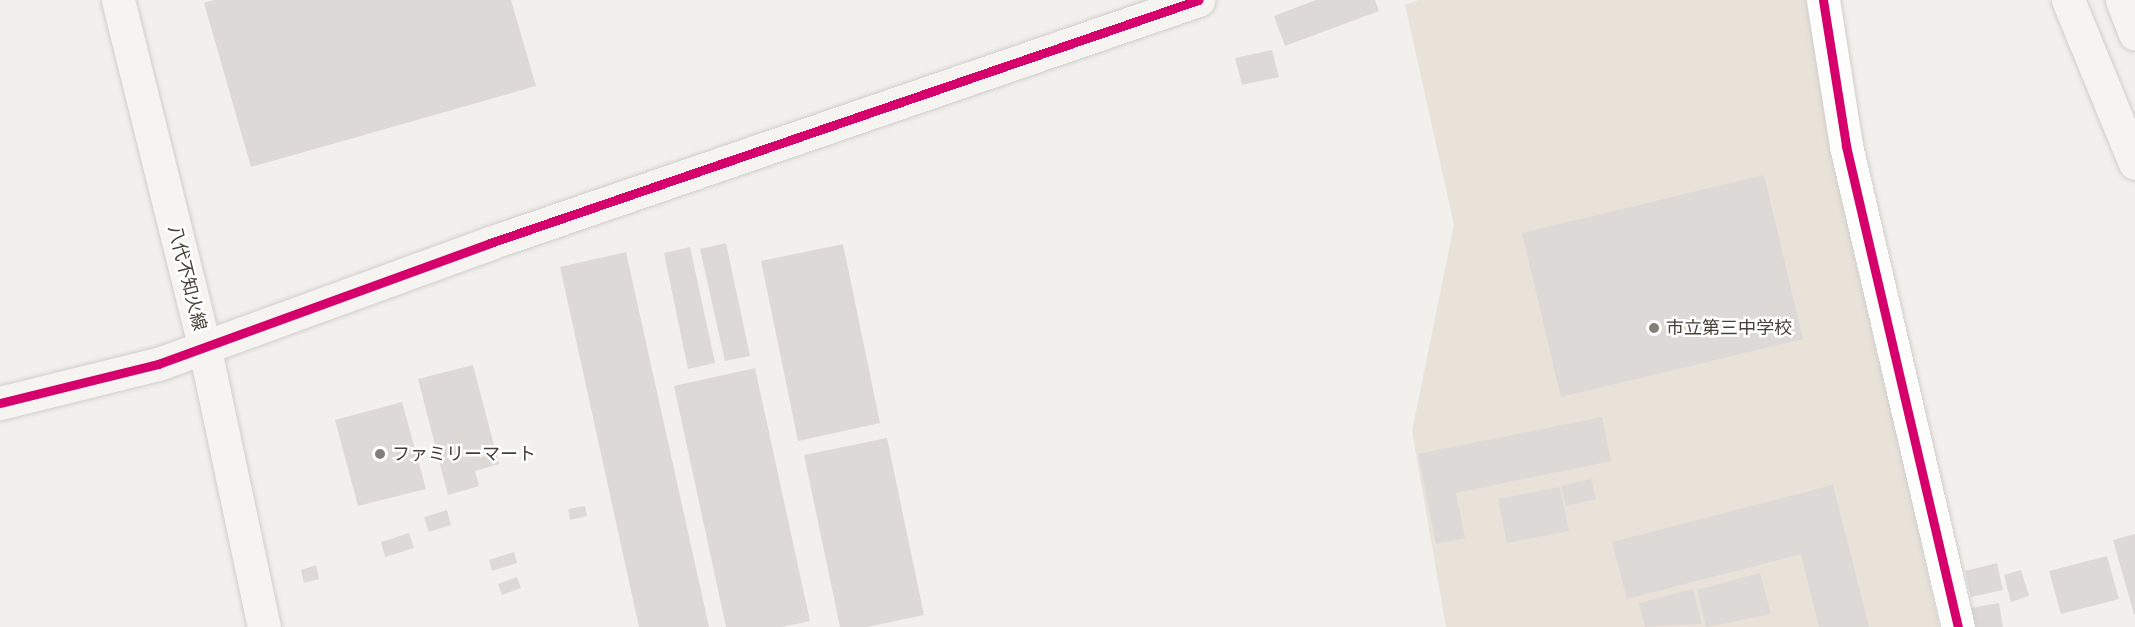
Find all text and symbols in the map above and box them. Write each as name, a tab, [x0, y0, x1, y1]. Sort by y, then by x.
street label: 八代不知火線	[163, 223, 211, 333]
place label: 市立第三中学校	[1666, 317, 1792, 339]
marker: 市立第三中学校	[1647, 321, 1661, 335]
place label: ファミリーマート	[392, 443, 536, 465]
marker: ファミリーマート	[373, 447, 387, 461]

